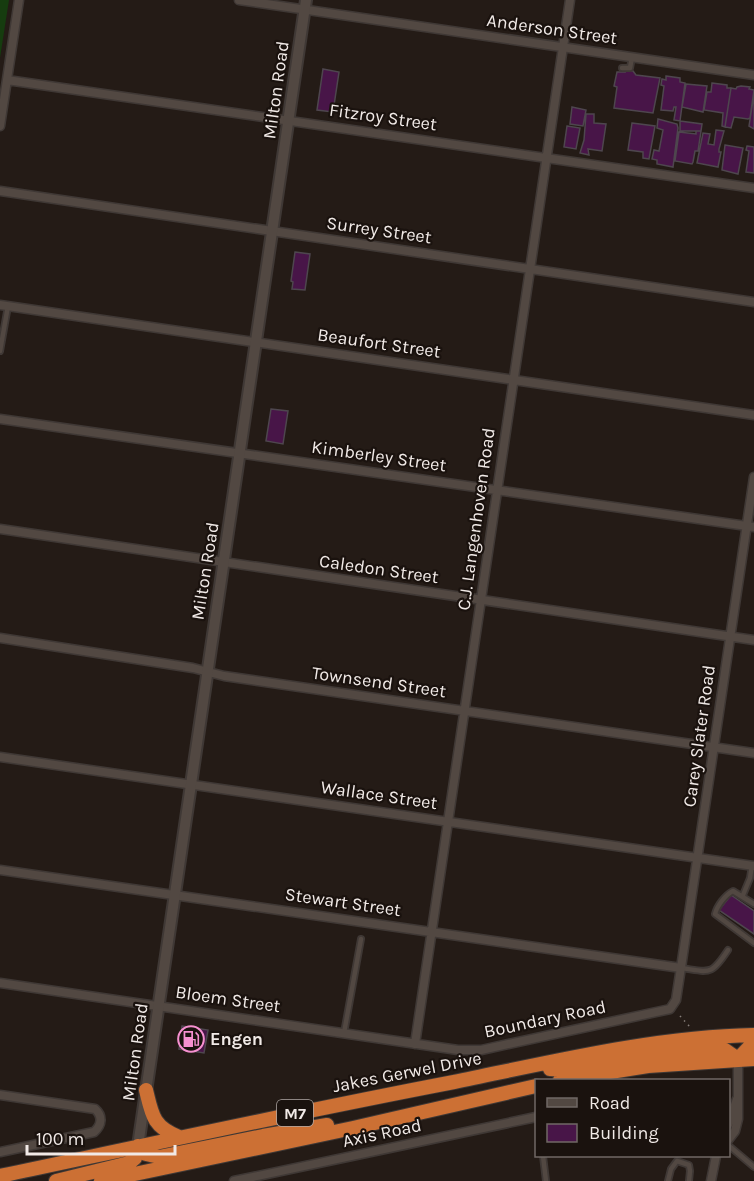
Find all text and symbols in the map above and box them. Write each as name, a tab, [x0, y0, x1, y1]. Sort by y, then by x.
street label: Anderson Street	[485, 9, 619, 49]
street label: Milton Road	[258, 40, 294, 140]
street label: Fitzroy Street	[328, 99, 438, 135]
street label: Surrey Street	[325, 212, 433, 248]
street label: Beaufort Street	[316, 323, 442, 363]
street label: C.J. Langenhoven Road	[452, 426, 500, 612]
street label: Kimberley Street	[310, 436, 448, 476]
street label: Milton Road	[186, 520, 224, 622]
street label: Caledon Street	[318, 550, 440, 588]
street label: Townsend Street	[311, 662, 448, 702]
street label: Carey Slater Road	[678, 663, 720, 809]
street label: Wallace Street	[319, 776, 439, 814]
street label: Stewart Street	[284, 883, 403, 921]
street label: Bloem Street	[174, 981, 282, 1017]
street label: Boundary Road	[482, 995, 608, 1043]
street label: Milton Road	[117, 1002, 153, 1102]
fuel station icon: Engen	[176, 1024, 206, 1054]
place label: Engen	[210, 1028, 263, 1050]
street label: Jakes Gerwel Drive	[331, 1047, 483, 1097]
legend	[535, 1079, 730, 1157]
text: Road	[589, 1092, 630, 1114]
road number: M7	[277, 1100, 313, 1126]
street label: Axis Road	[341, 1114, 423, 1152]
scale bar	[27, 1118, 176, 1156]
text: Building	[589, 1122, 659, 1144]
text: 100 m	[36, 1128, 84, 1150]

